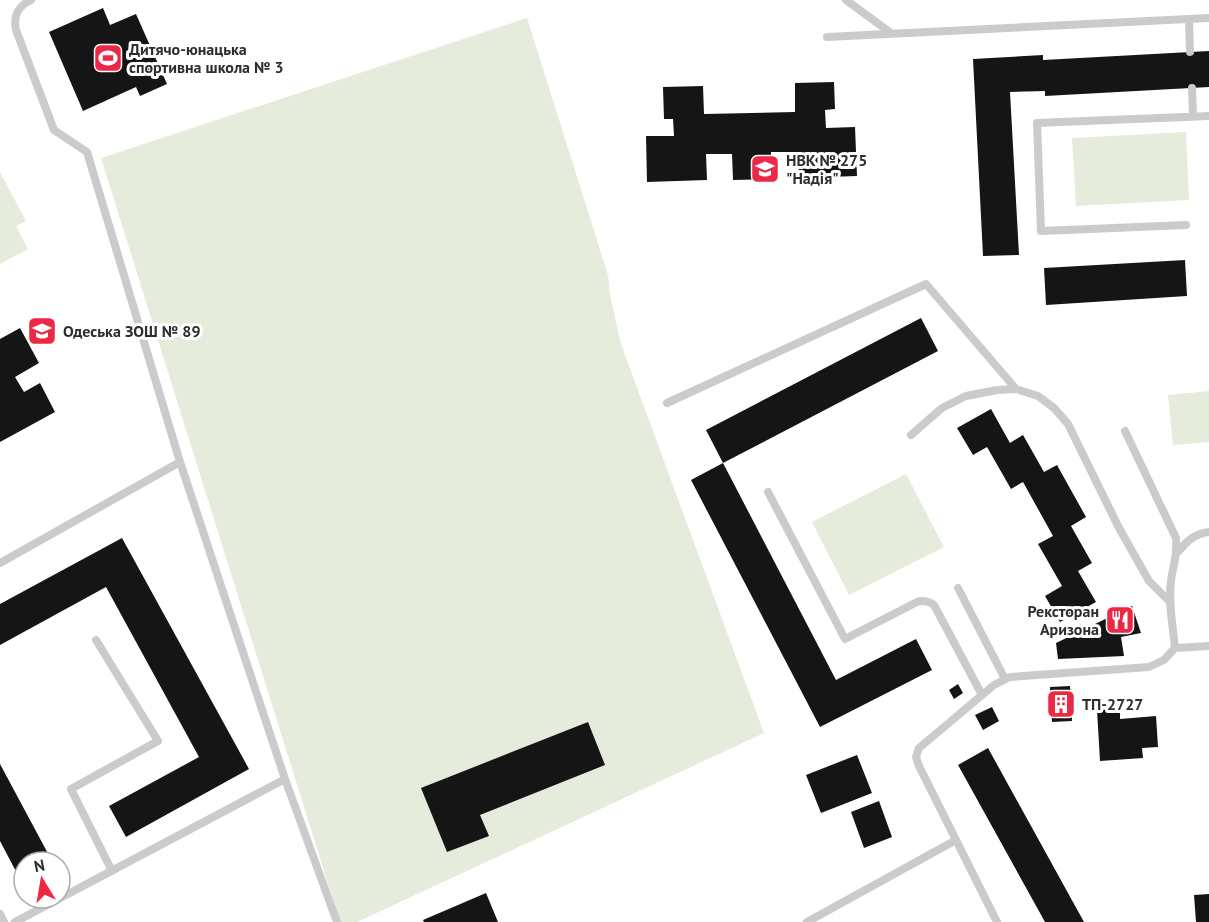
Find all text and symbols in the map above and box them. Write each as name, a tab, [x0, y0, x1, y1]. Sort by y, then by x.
place label: Дитячо-юнацька спортивна школа № 3	[129, 39, 284, 77]
sports icon: Дитячо-юнацька спортивна школа № 3	[92, 42, 124, 74]
place label: НВК № 275 "Надія"	[786, 150, 867, 188]
school or university icon: НВК № 275 "Надія"	[749, 153, 781, 185]
school or university icon: Одеська ЗОШ № 89	[26, 315, 58, 347]
place label: Одеська ЗОШ № 89	[63, 321, 201, 341]
place label: Рексторан Аризона	[1028, 601, 1099, 639]
restaurant icon: Рексторан Аризона	[1104, 604, 1136, 636]
building icon: ТП-2727	[1045, 688, 1077, 720]
place label: ТП-2727	[1082, 694, 1143, 714]
north arrow	[12, 850, 72, 910]
text: N	[32, 854, 46, 876]

